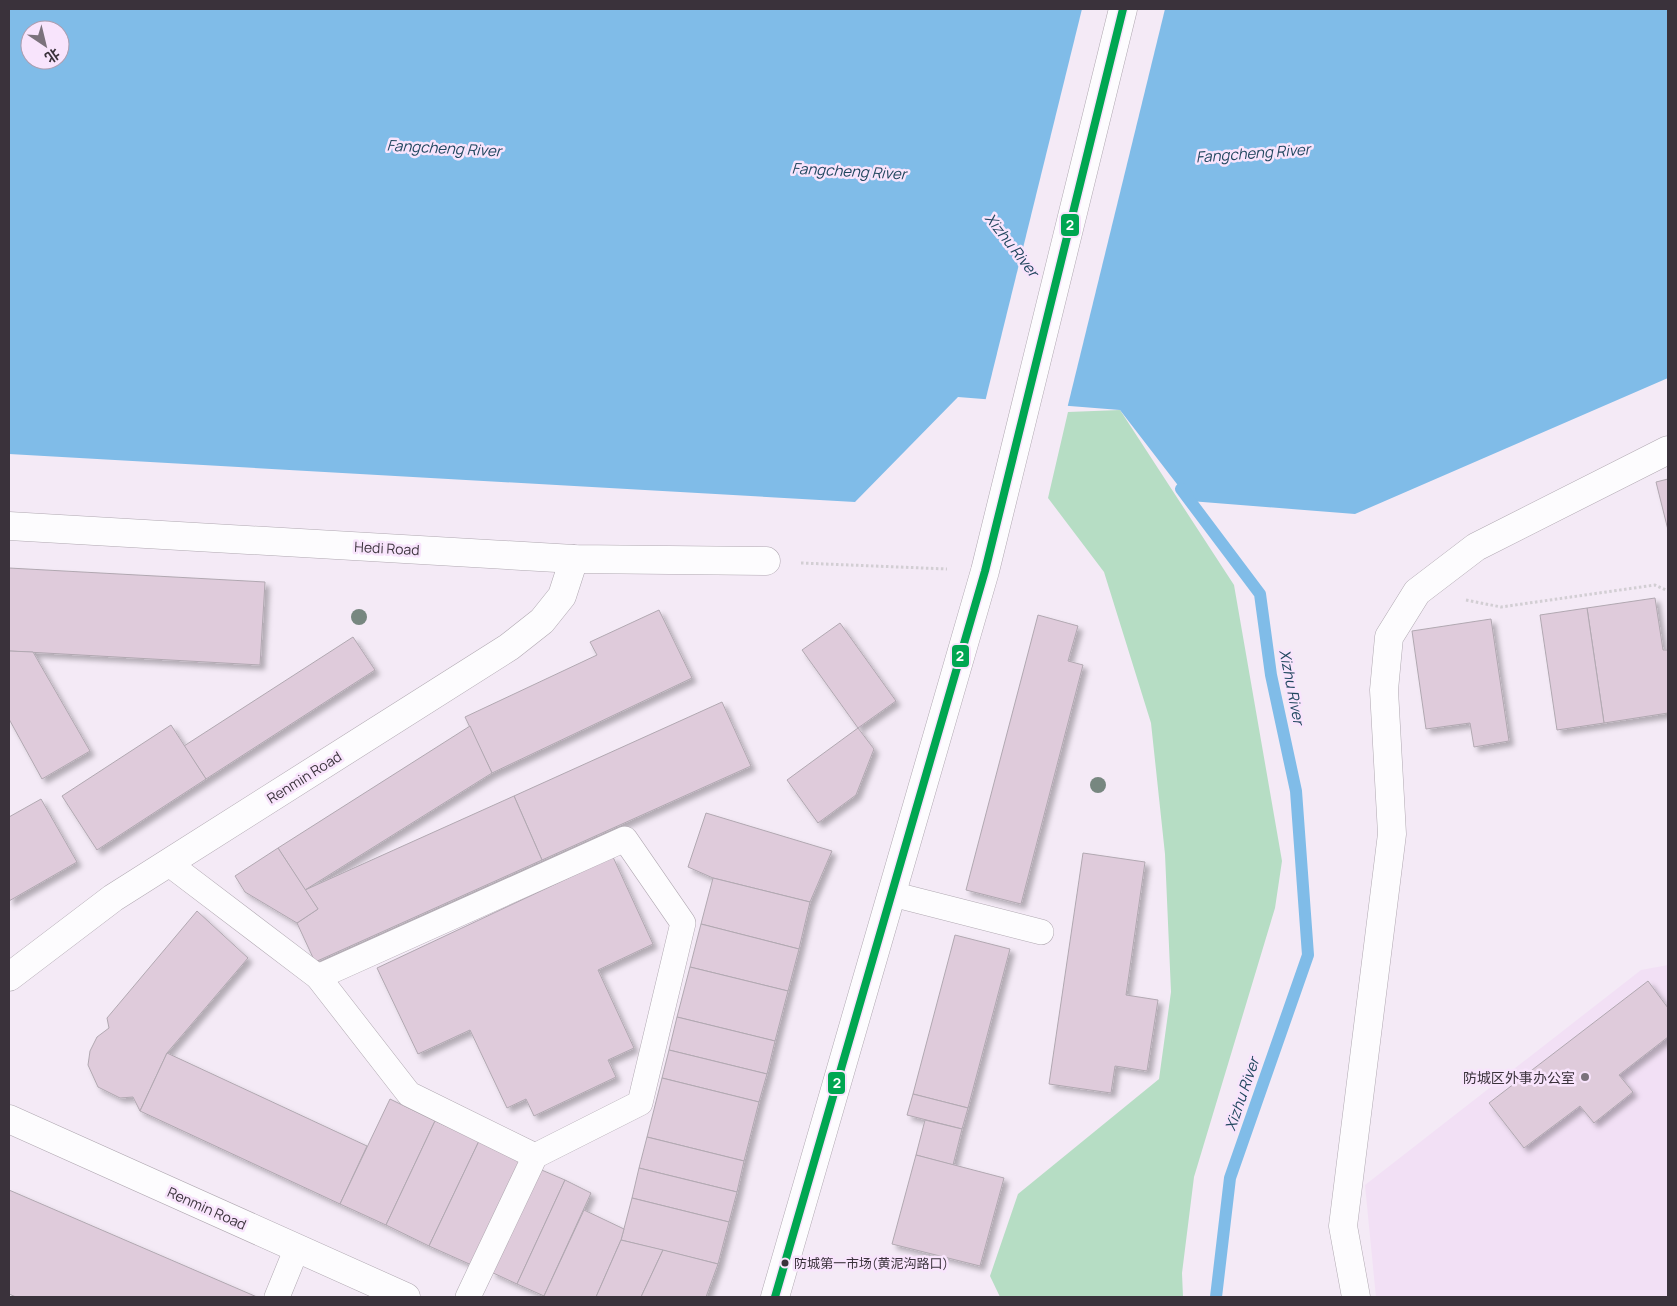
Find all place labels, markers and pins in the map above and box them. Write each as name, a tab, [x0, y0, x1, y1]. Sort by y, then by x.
place label: 防城区外事办公室	[1463, 1068, 1575, 1087]
marker: 防城区外事办公室	[1579, 1071, 1591, 1083]
place label: 防城第一市场(黄泥沟路口)	[794, 1254, 948, 1272]
marker: 防城第一市场(黄泥沟路口)	[780, 1258, 790, 1268]

